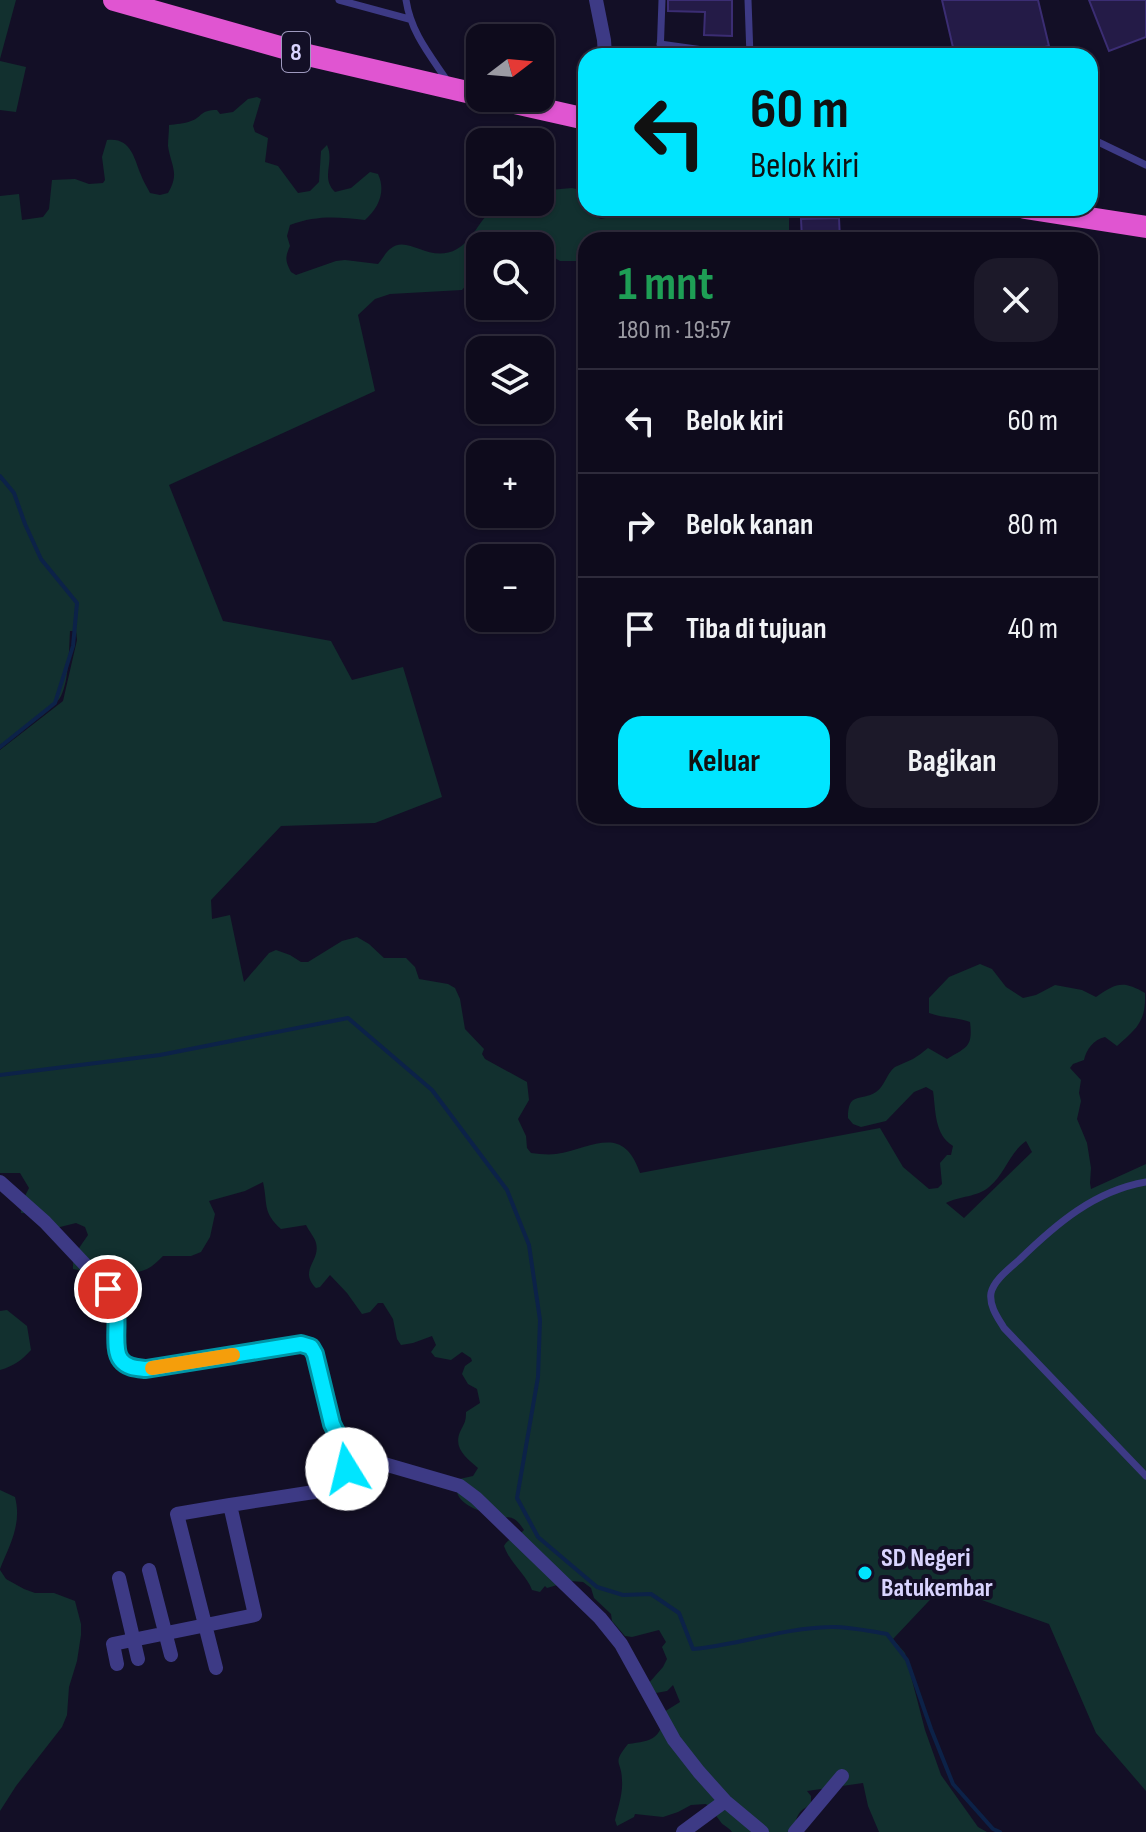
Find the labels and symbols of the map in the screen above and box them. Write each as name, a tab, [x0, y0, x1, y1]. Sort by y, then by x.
north arrow	[466, 24, 554, 112]
road number: 8	[282, 32, 310, 72]
pin	[74, 1255, 142, 1323]
position arrow	[305, 1427, 389, 1511]
place label: SD Negeri Batukembar	[881, 1543, 993, 1604]
marker: SD Negeri Batukembar	[856, 1564, 874, 1582]

